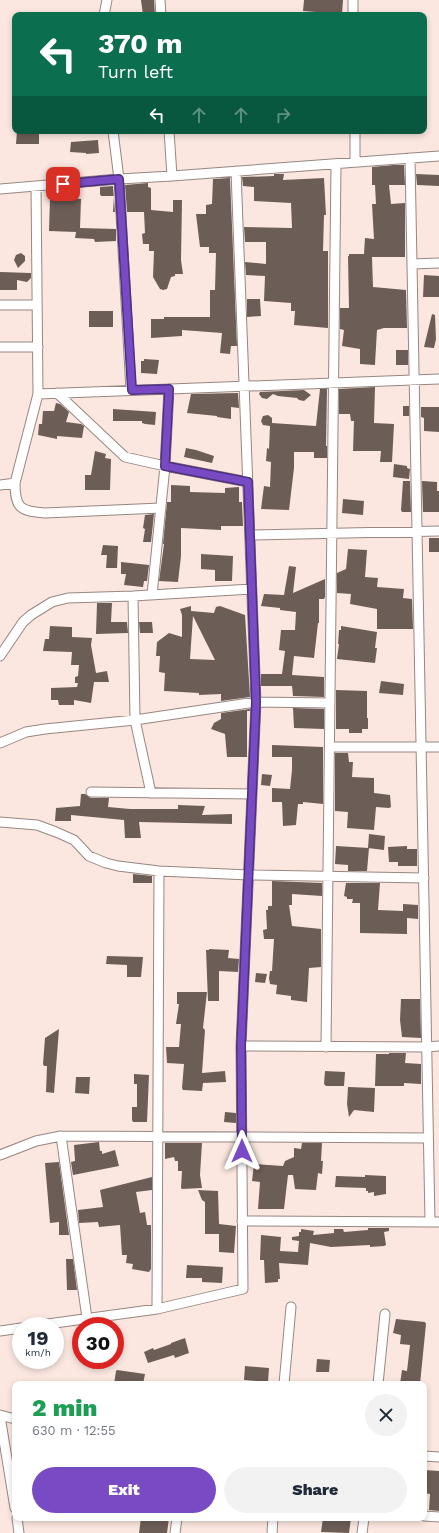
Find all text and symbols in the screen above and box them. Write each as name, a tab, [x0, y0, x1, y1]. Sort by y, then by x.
text: 370 m	[98, 27, 183, 60]
icon: left	[32, 28, 84, 80]
text: Turn left	[98, 61, 173, 82]
icon: left	[146, 104, 168, 126]
icon: ahead	[188, 104, 210, 126]
icon: ahead	[230, 104, 252, 126]
icon: right	[272, 104, 294, 126]
pin	[46, 167, 80, 201]
icon: arrive	[52, 173, 74, 195]
position arrow	[221, 1130, 263, 1172]
speed limit sign: 30	[72, 1317, 124, 1369]
text: 19	[28, 1326, 48, 1350]
text: km/h	[25, 1347, 51, 1358]
text: 2 min	[32, 1394, 97, 1422]
button: close	[365, 1394, 407, 1436]
text: 630 m · 12:55	[32, 1423, 116, 1438]
button: Exit	[32, 1467, 216, 1513]
button: Share	[224, 1467, 407, 1513]

